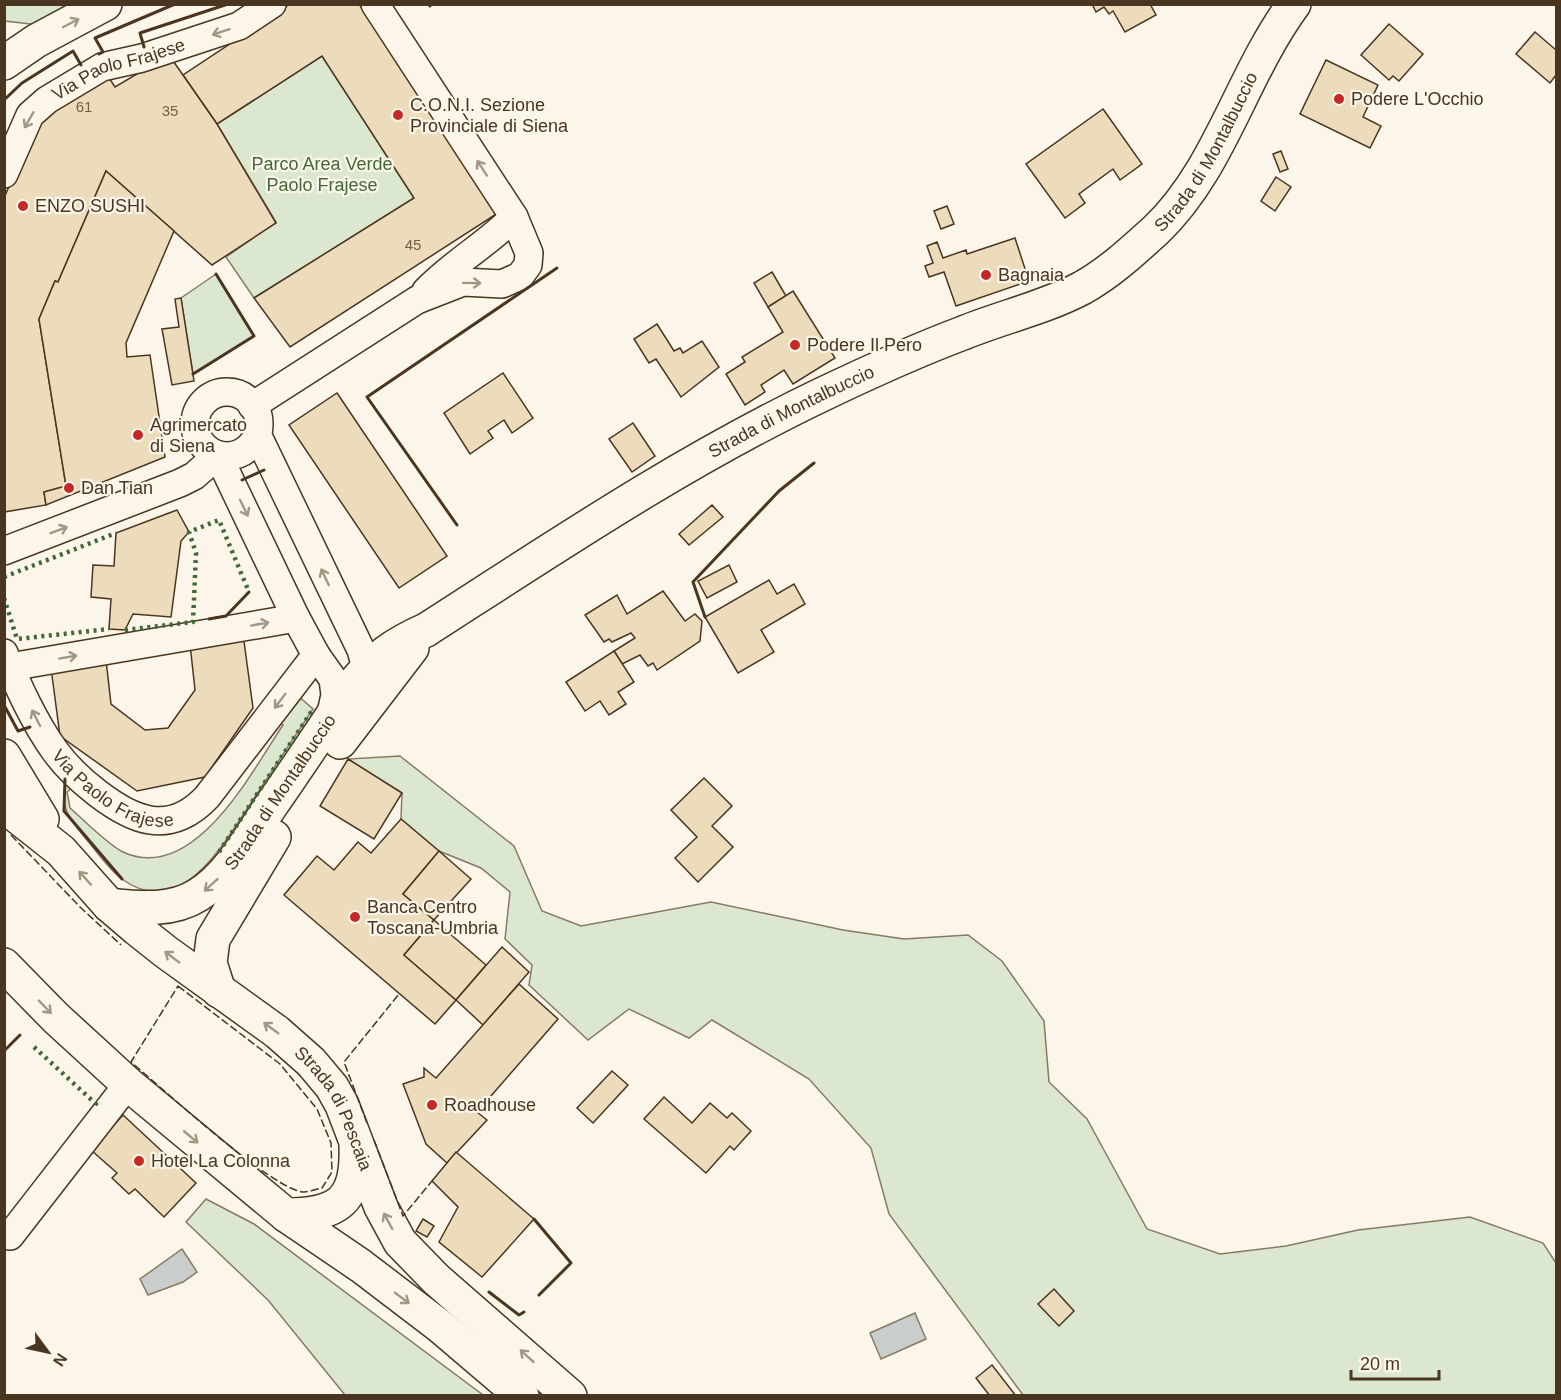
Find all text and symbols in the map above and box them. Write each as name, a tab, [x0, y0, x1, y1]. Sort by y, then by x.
one-way arrow	[61, 17, 79, 28]
one-way arrow	[212, 27, 231, 38]
street label: Via Paolo Frajese	[49, 35, 188, 104]
street label: Strada di Montalbuccio	[1150, 69, 1262, 236]
place label: Podere L'Occhio	[1351, 89, 1484, 109]
marker: Podere L'Occhio	[1332, 92, 1346, 106]
place label: C.O.N.I. Sezione Provinciale di Siena	[410, 95, 569, 136]
house number: 61	[76, 98, 92, 115]
house number: 35	[162, 102, 178, 119]
marker: C.O.N.I. Sezione Provinciale di Siena	[391, 108, 405, 122]
one-way arrow	[23, 111, 35, 128]
park label: Parco Area Verde Paolo Frajese	[251, 154, 393, 195]
one-way arrow	[476, 161, 488, 177]
place label: ENZO SUSHI	[35, 196, 145, 216]
marker: ENZO SUSHI	[16, 199, 30, 213]
house number: 45	[405, 236, 421, 253]
place label: Bagnaia	[998, 265, 1065, 285]
marker: Bagnaia	[979, 268, 993, 282]
one-way arrow	[462, 277, 482, 289]
place label: Podere Il Pero	[807, 335, 922, 355]
marker: Podere Il Pero	[788, 338, 802, 352]
street label: Strada di Montalbuccio	[705, 362, 877, 462]
place label: Agrimercato di Siena	[150, 415, 247, 456]
marker: Agrimercato di Siena	[131, 428, 145, 442]
place label: Dan Tian	[81, 478, 153, 498]
marker: Dan Tian	[62, 481, 76, 495]
one-way arrow	[238, 498, 250, 516]
one-way arrow	[49, 523, 68, 534]
one-way arrow	[319, 568, 331, 586]
one-way arrow	[250, 618, 269, 629]
one-way arrow	[57, 652, 77, 663]
one-way arrow	[273, 692, 286, 708]
one-way arrow	[30, 710, 41, 728]
street label: Strada di Montalbuccio	[221, 711, 340, 874]
street label: Via Paolo Frajese	[48, 746, 175, 831]
one-way arrow	[78, 871, 92, 886]
one-way arrow	[203, 878, 218, 892]
place label: Banca Centro Toscana-Umbria	[367, 897, 499, 938]
marker: Banca Centro Toscana-Umbria	[348, 910, 362, 924]
one-way arrow	[165, 951, 181, 963]
one-way arrow	[38, 1000, 53, 1015]
one-way arrow	[264, 1022, 280, 1034]
street label: Strada di Pescaia	[290, 1042, 376, 1174]
place label: Roadhouse	[444, 1095, 536, 1115]
marker: Roadhouse	[425, 1098, 439, 1112]
one-way arrow	[183, 1130, 199, 1143]
place label: Hotel La Colonna	[151, 1151, 291, 1171]
marker: Hotel La Colonna	[132, 1154, 146, 1168]
one-way arrow	[382, 1213, 394, 1230]
one-way arrow	[394, 1291, 410, 1304]
north arrow	[18, 1322, 78, 1382]
scale bar	[1351, 1343, 1440, 1381]
one-way arrow	[519, 1349, 534, 1363]
text: N	[50, 1350, 70, 1369]
text: 20 m	[1360, 1354, 1400, 1374]

